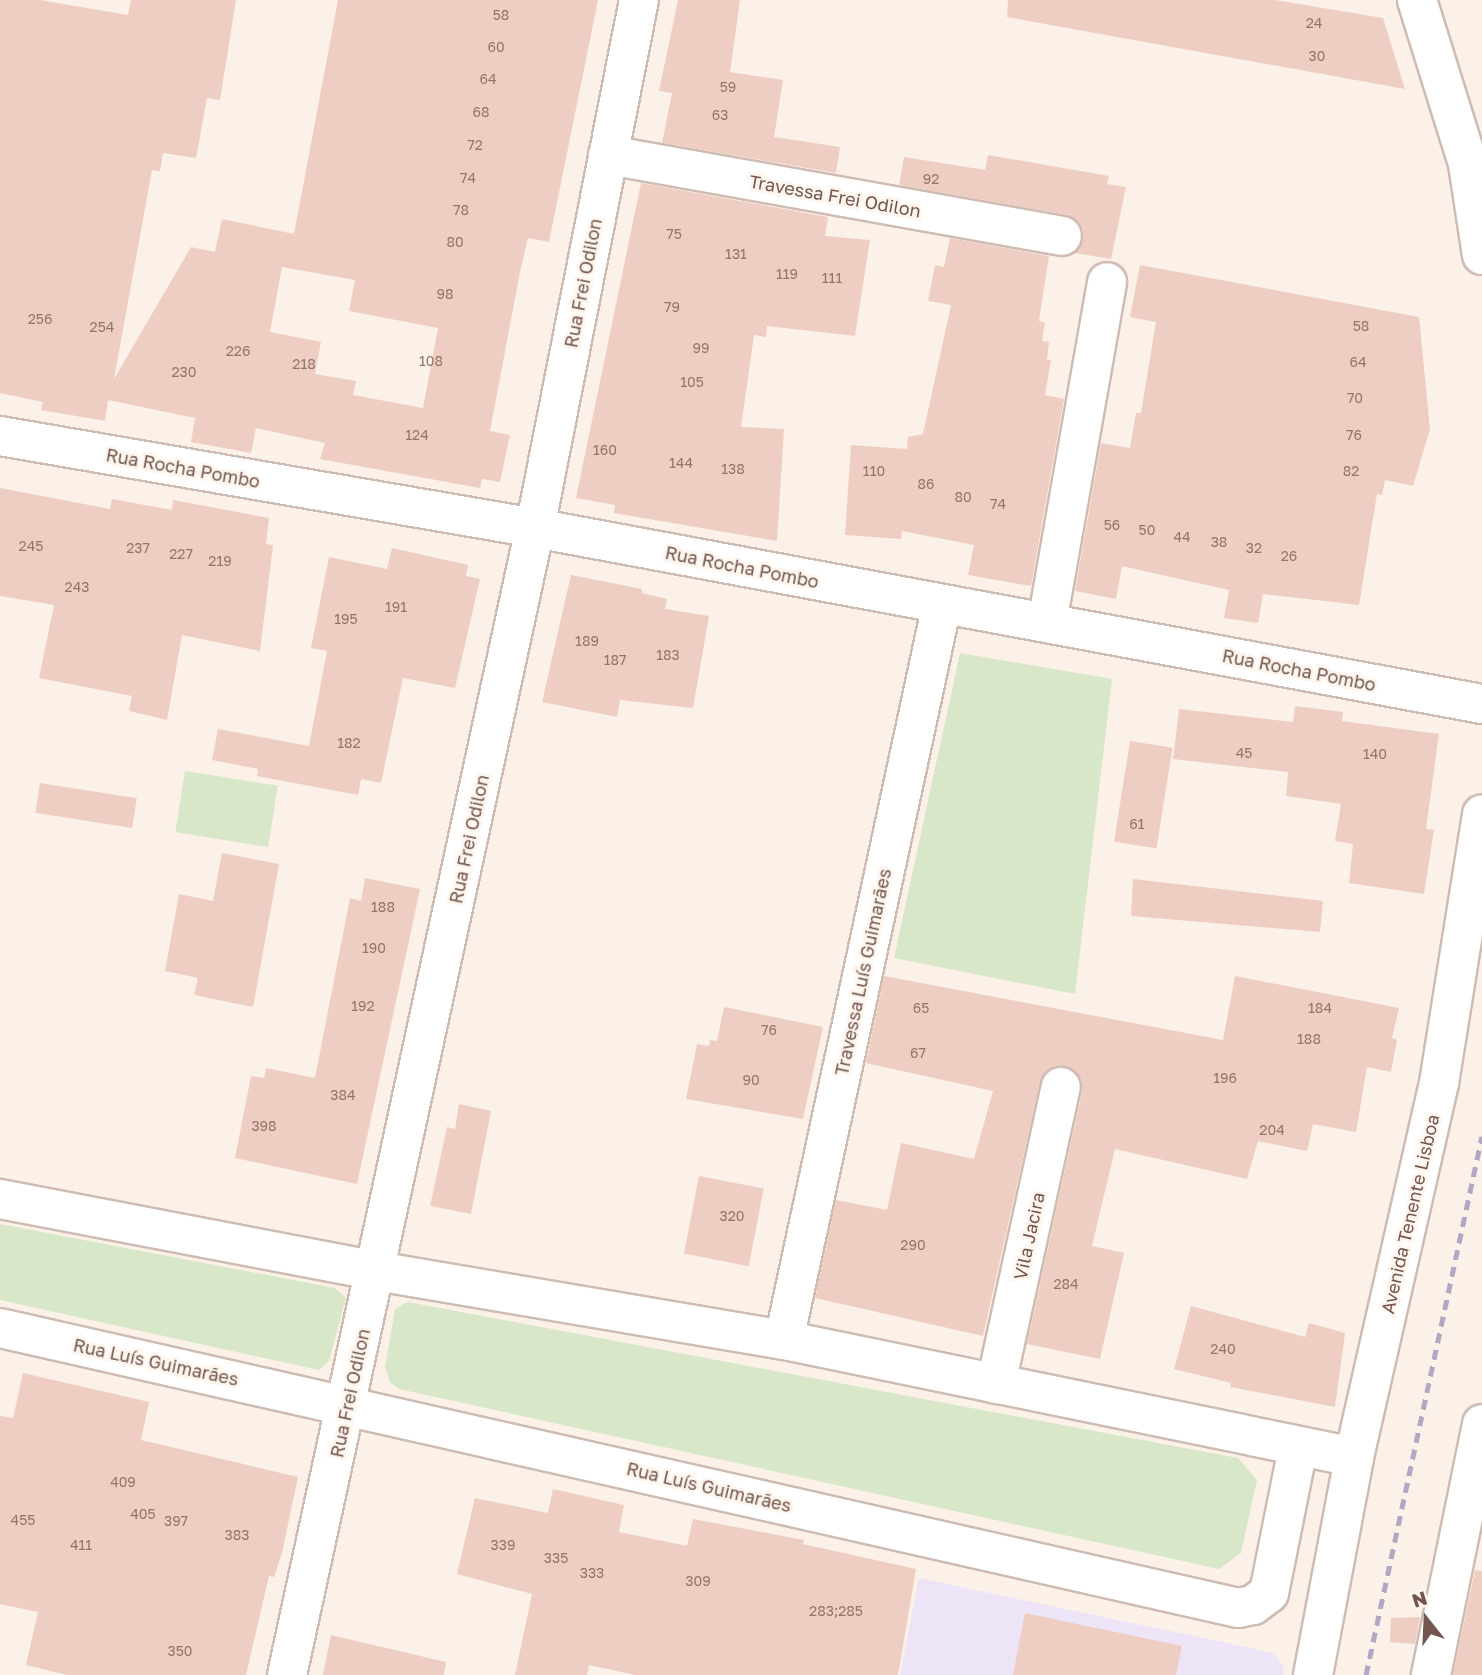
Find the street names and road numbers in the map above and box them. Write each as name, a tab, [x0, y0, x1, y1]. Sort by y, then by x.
street label: Travessa Frei Odilon	[747, 170, 923, 222]
street label: Rua Frei Odilon	[560, 216, 606, 350]
street label: Rua Rocha Pombo	[104, 444, 262, 492]
street label: Rua Rocha Pombo	[663, 542, 821, 592]
street label: Rua Rocha Pombo	[1220, 645, 1378, 695]
street label: Rua Frei Odilon	[445, 772, 493, 906]
street label: Travessa Luís Guimarães	[830, 866, 896, 1078]
street label: Avenida Tenente Lisboa	[1377, 1112, 1443, 1316]
street label: Vila Jacira	[1009, 1190, 1049, 1282]
street label: Rua Frei Odilon	[326, 1326, 374, 1460]
street label: Rua Luís Guimarães	[71, 1334, 241, 1390]
street label: Rua Luís Guimarães	[624, 1458, 794, 1516]

